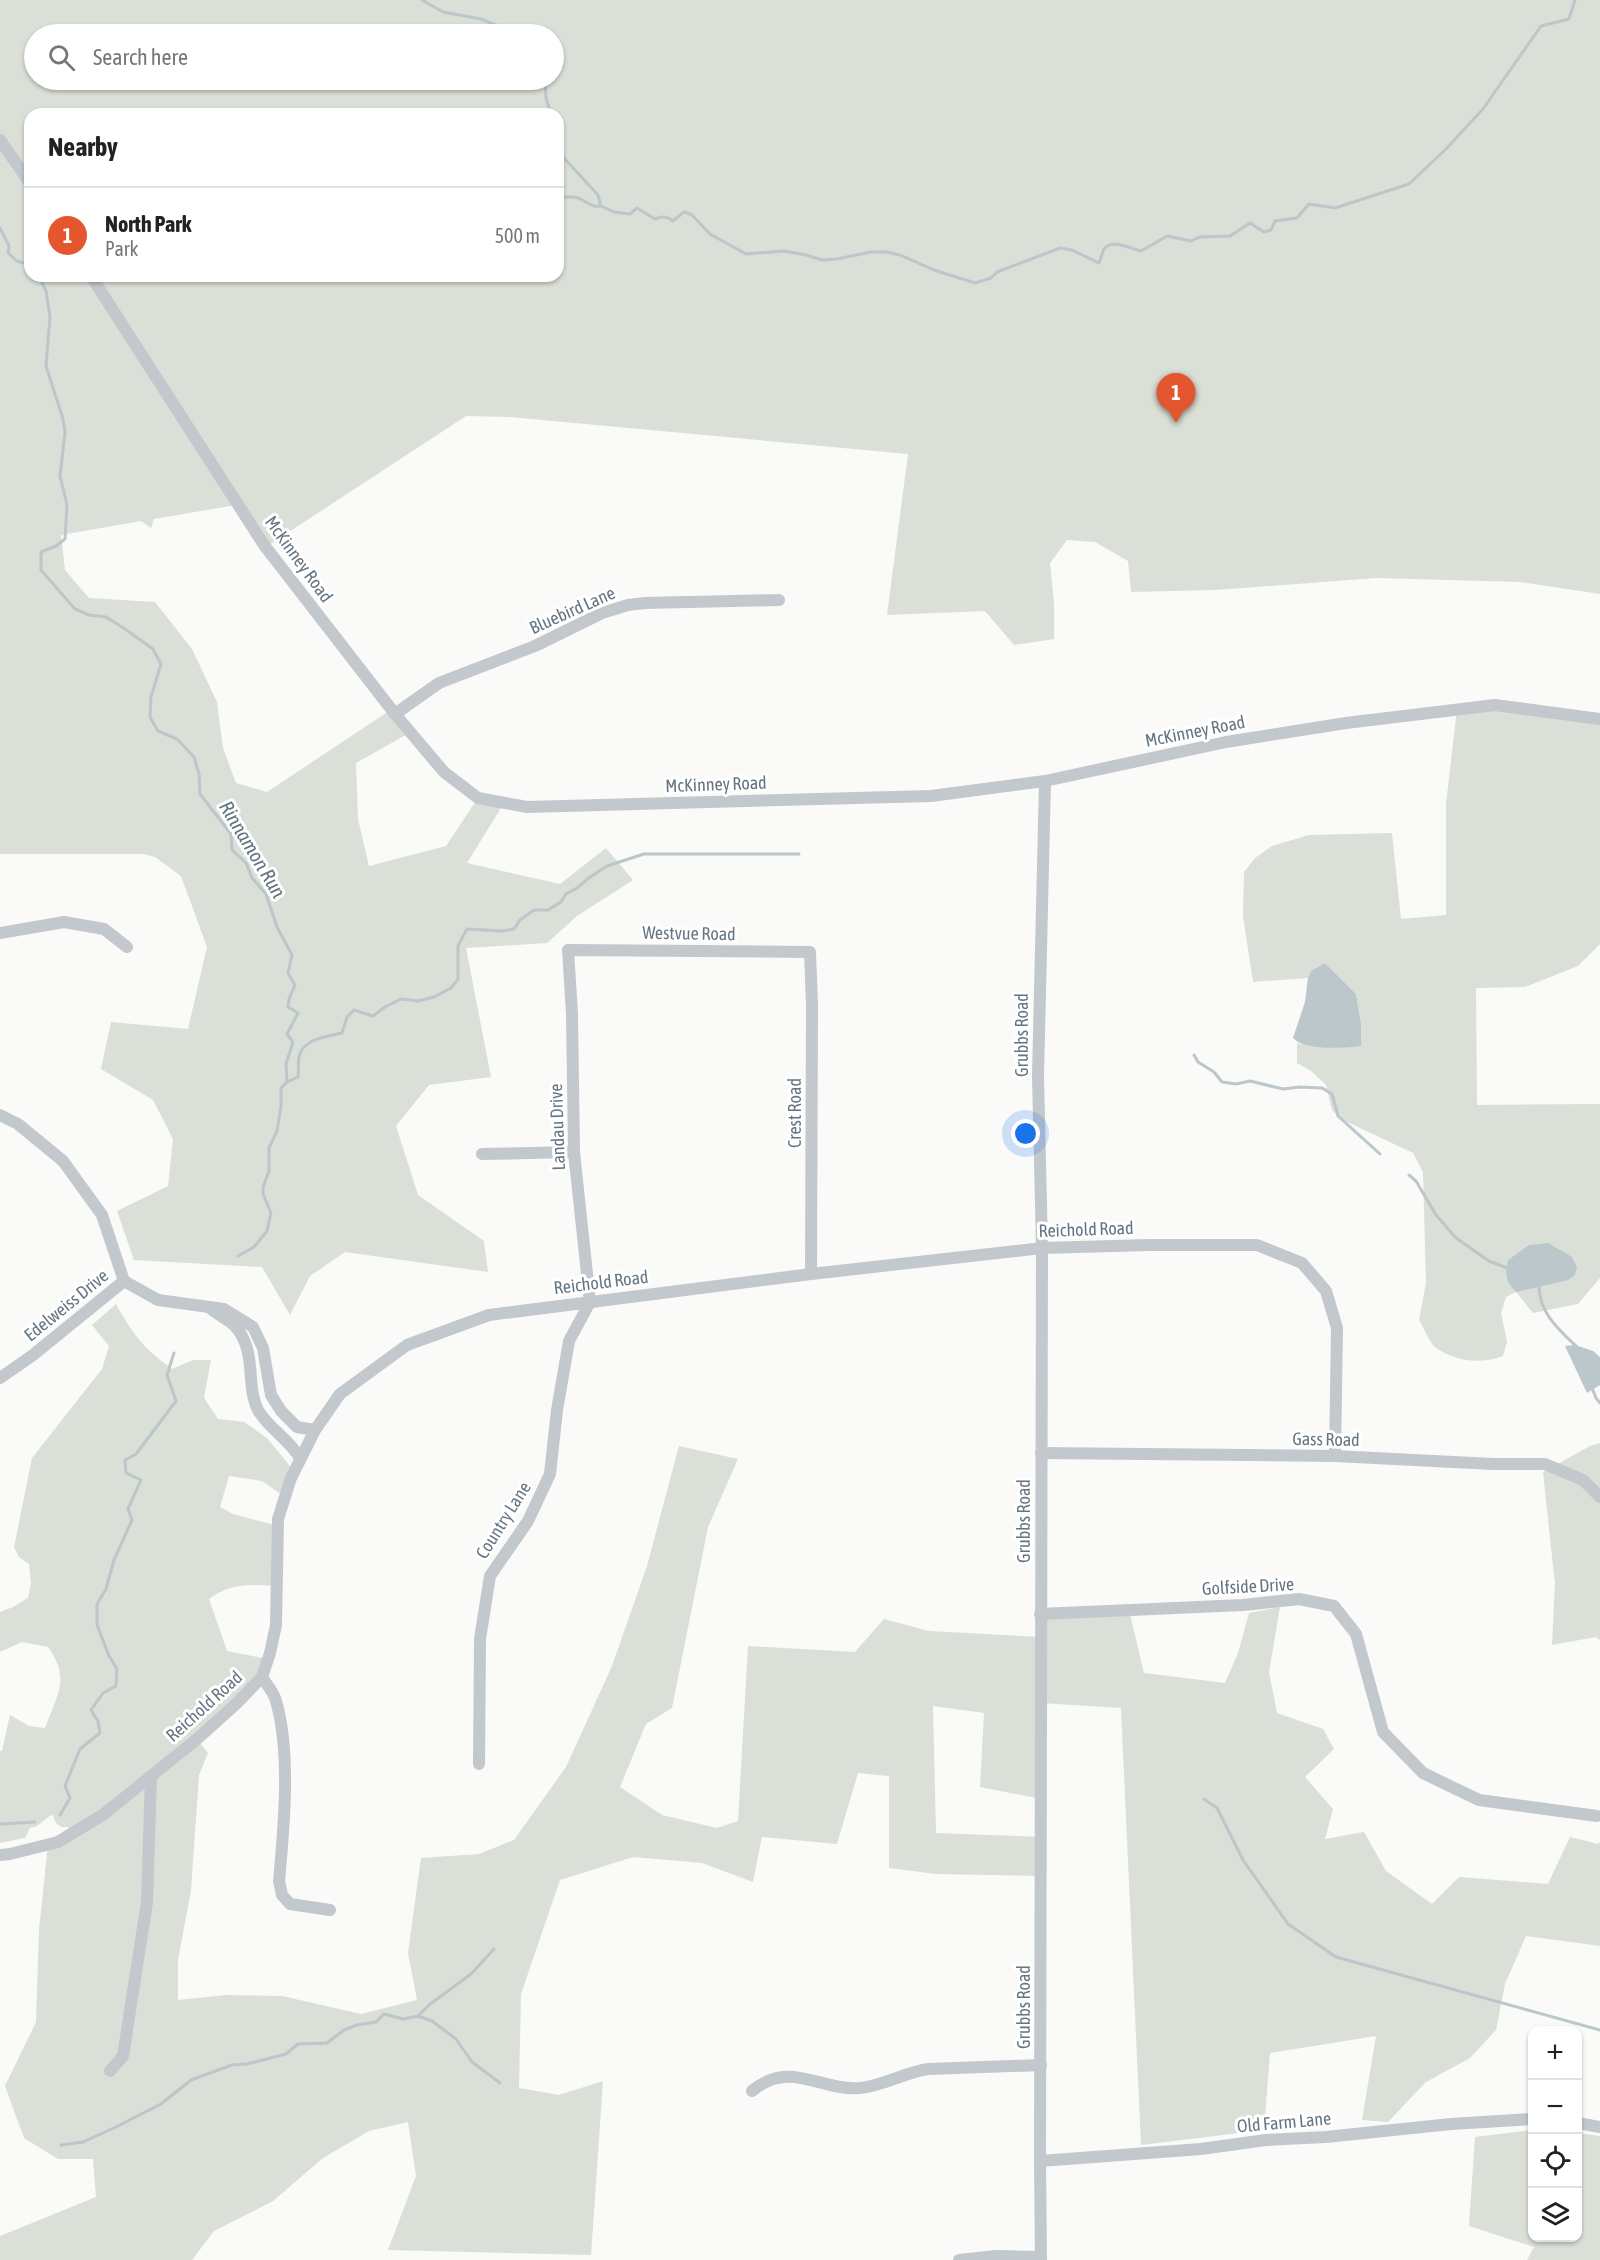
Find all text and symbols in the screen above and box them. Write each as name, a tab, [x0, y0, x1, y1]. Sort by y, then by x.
search box	[24, 24, 564, 90]
icon: search	[45, 41, 78, 74]
text: Search here	[93, 44, 188, 70]
text: Nearby	[48, 132, 118, 162]
text: North Park	[105, 211, 191, 237]
text: 1	[63, 224, 72, 247]
text: 500 m	[495, 224, 540, 247]
text: Park	[105, 237, 138, 260]
pin: 1	[1156, 374, 1196, 423]
street label: McKinney Road	[261, 512, 337, 606]
street label: Bluebird Lane	[526, 582, 618, 638]
street label: McKinney Road	[1143, 711, 1247, 751]
street label: McKinney Road	[665, 772, 767, 796]
water label: Rinnamon Run	[215, 796, 291, 902]
street label: Westvue Road	[642, 922, 736, 944]
street label: Grubbs Road	[1011, 993, 1032, 1077]
street label: Crest Road	[784, 1078, 805, 1148]
street label: Landau Drive	[545, 1083, 569, 1171]
your location	[1011, 1119, 1040, 1148]
street label: Reichold Road	[1038, 1217, 1134, 1241]
street label: Edelweiss Drive	[20, 1265, 112, 1345]
street label: Reichold Road	[553, 1266, 649, 1298]
street label: Gass Road	[1292, 1428, 1360, 1450]
street label: Country Lane	[471, 1478, 535, 1562]
street label: Grubbs Road	[1013, 1479, 1034, 1563]
street label: Golfside Drive	[1201, 1573, 1295, 1599]
street label: Reichold Road	[162, 1666, 246, 1746]
street label: Grubbs Road	[1013, 1965, 1034, 2049]
map controls	[1528, 2026, 1582, 2242]
button: +	[1528, 2026, 1582, 2080]
button: −	[1528, 2080, 1582, 2134]
street label: Old Farm Lane	[1236, 2107, 1332, 2137]
button: locate	[1528, 2134, 1582, 2188]
button: layers	[1528, 2188, 1582, 2242]

